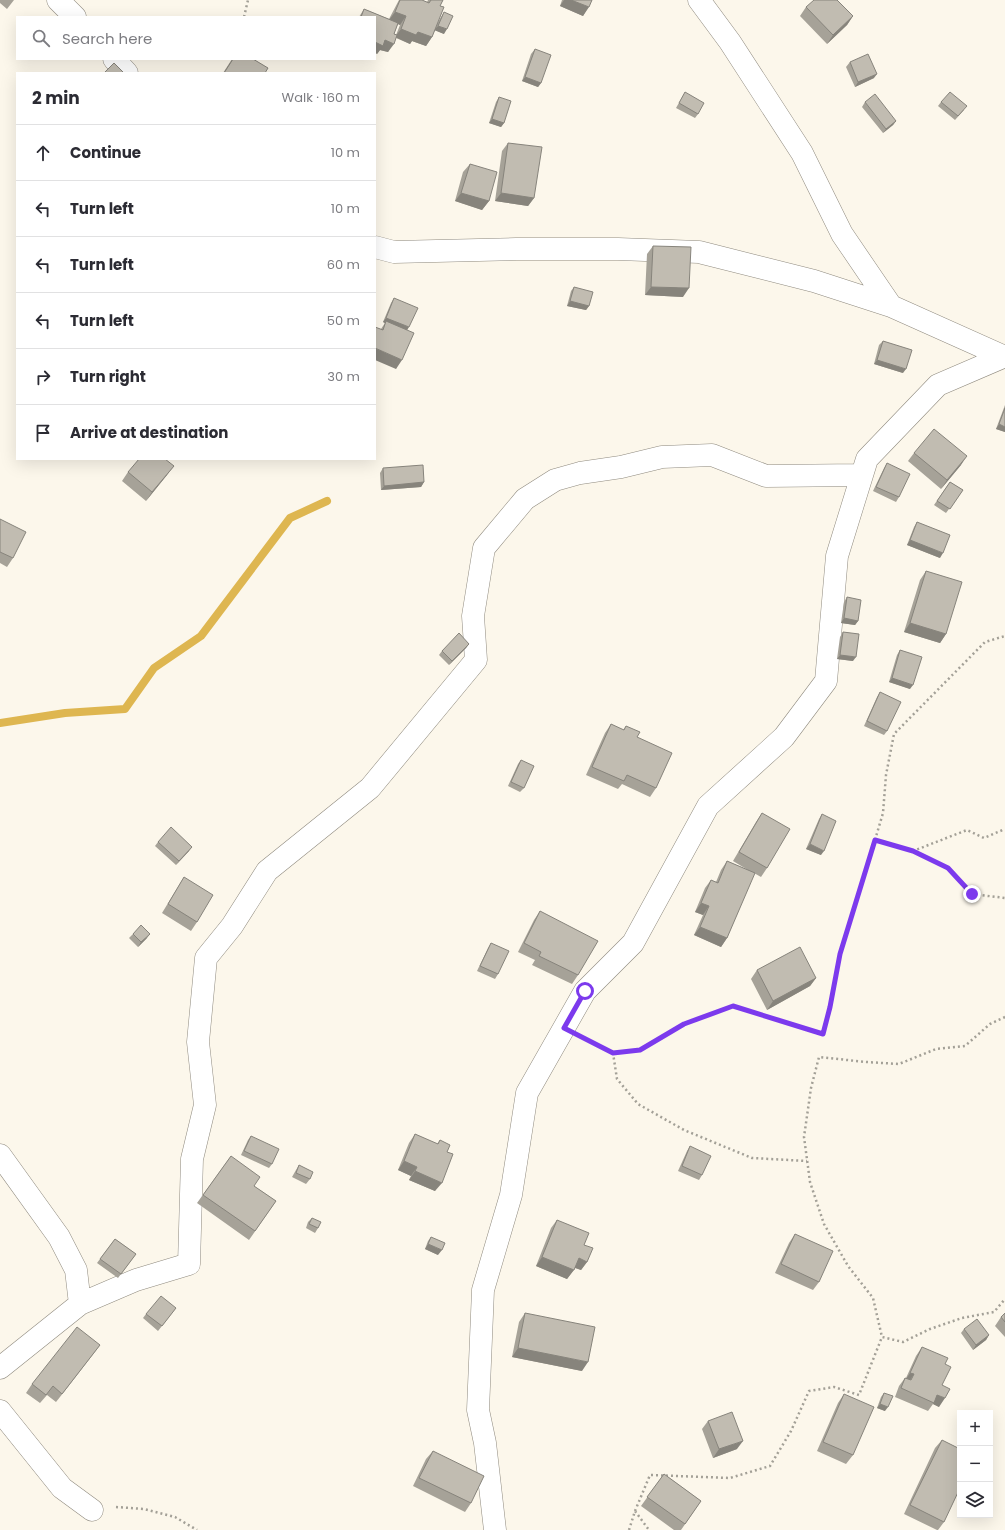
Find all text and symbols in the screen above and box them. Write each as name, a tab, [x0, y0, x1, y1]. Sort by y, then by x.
search box	[16, 16, 376, 60]
icon: search	[30, 27, 52, 49]
text: Search here	[62, 28, 152, 49]
text: 2 min	[32, 86, 80, 110]
text: Walk · 160 m	[281, 88, 360, 107]
icon: ahead	[32, 142, 54, 164]
text: Continue	[70, 142, 141, 163]
text: 10 m	[331, 143, 360, 162]
icon: left	[32, 198, 54, 220]
text: Turn left	[70, 198, 134, 219]
text: 10 m	[331, 199, 360, 218]
icon: left	[32, 254, 54, 276]
text: Turn left	[70, 254, 134, 275]
text: 60 m	[327, 255, 360, 274]
icon: left	[32, 310, 54, 332]
text: Turn left	[70, 310, 134, 331]
text: 50 m	[327, 311, 360, 330]
icon: right	[32, 366, 54, 388]
text: Turn right	[70, 366, 146, 387]
text: 30 m	[327, 367, 360, 386]
icon: arrive	[32, 422, 54, 444]
text: Arrive at destination	[70, 422, 228, 443]
route end	[963, 885, 981, 903]
route start	[576, 982, 594, 1000]
map controls	[957, 1410, 993, 1518]
button: +	[957, 1410, 993, 1446]
button: −	[957, 1446, 993, 1482]
button: layers	[957, 1482, 993, 1518]

